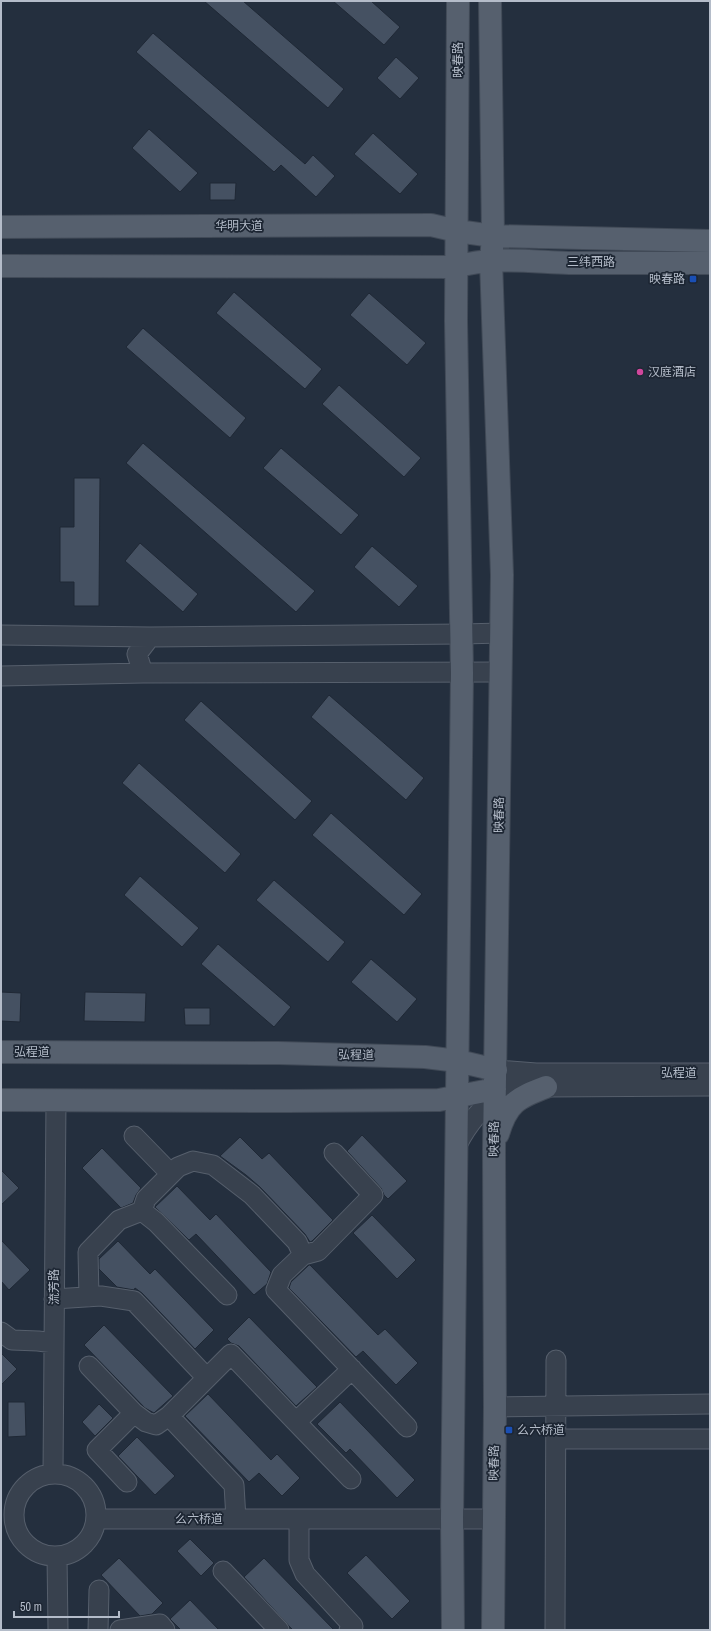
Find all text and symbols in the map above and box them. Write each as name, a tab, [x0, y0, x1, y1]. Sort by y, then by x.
street label: 映春路	[450, 42, 466, 78]
street label: 华明大道	[215, 218, 263, 234]
street label: 三纬西路	[567, 254, 615, 270]
place label: 映春路	[649, 271, 685, 287]
marker: 映春路	[688, 274, 698, 284]
place label: 汉庭酒店	[648, 364, 696, 380]
marker: 汉庭酒店	[635, 367, 645, 377]
street label: 映春路	[491, 797, 507, 833]
street label: 弘程道	[14, 1044, 50, 1060]
street label: 弘程道	[338, 1047, 374, 1063]
street label: 弘程道	[661, 1065, 697, 1081]
street label: 映春路	[486, 1121, 502, 1157]
street label: 流芳路	[46, 1269, 62, 1305]
place label: 么六桥道	[517, 1422, 565, 1438]
marker: 么六桥道	[504, 1425, 514, 1435]
street label: 映春路	[486, 1445, 502, 1481]
street label: 么六桥道	[175, 1511, 223, 1527]
scale bar	[14, 1593, 119, 1619]
text: 50 m	[20, 1599, 42, 1615]

